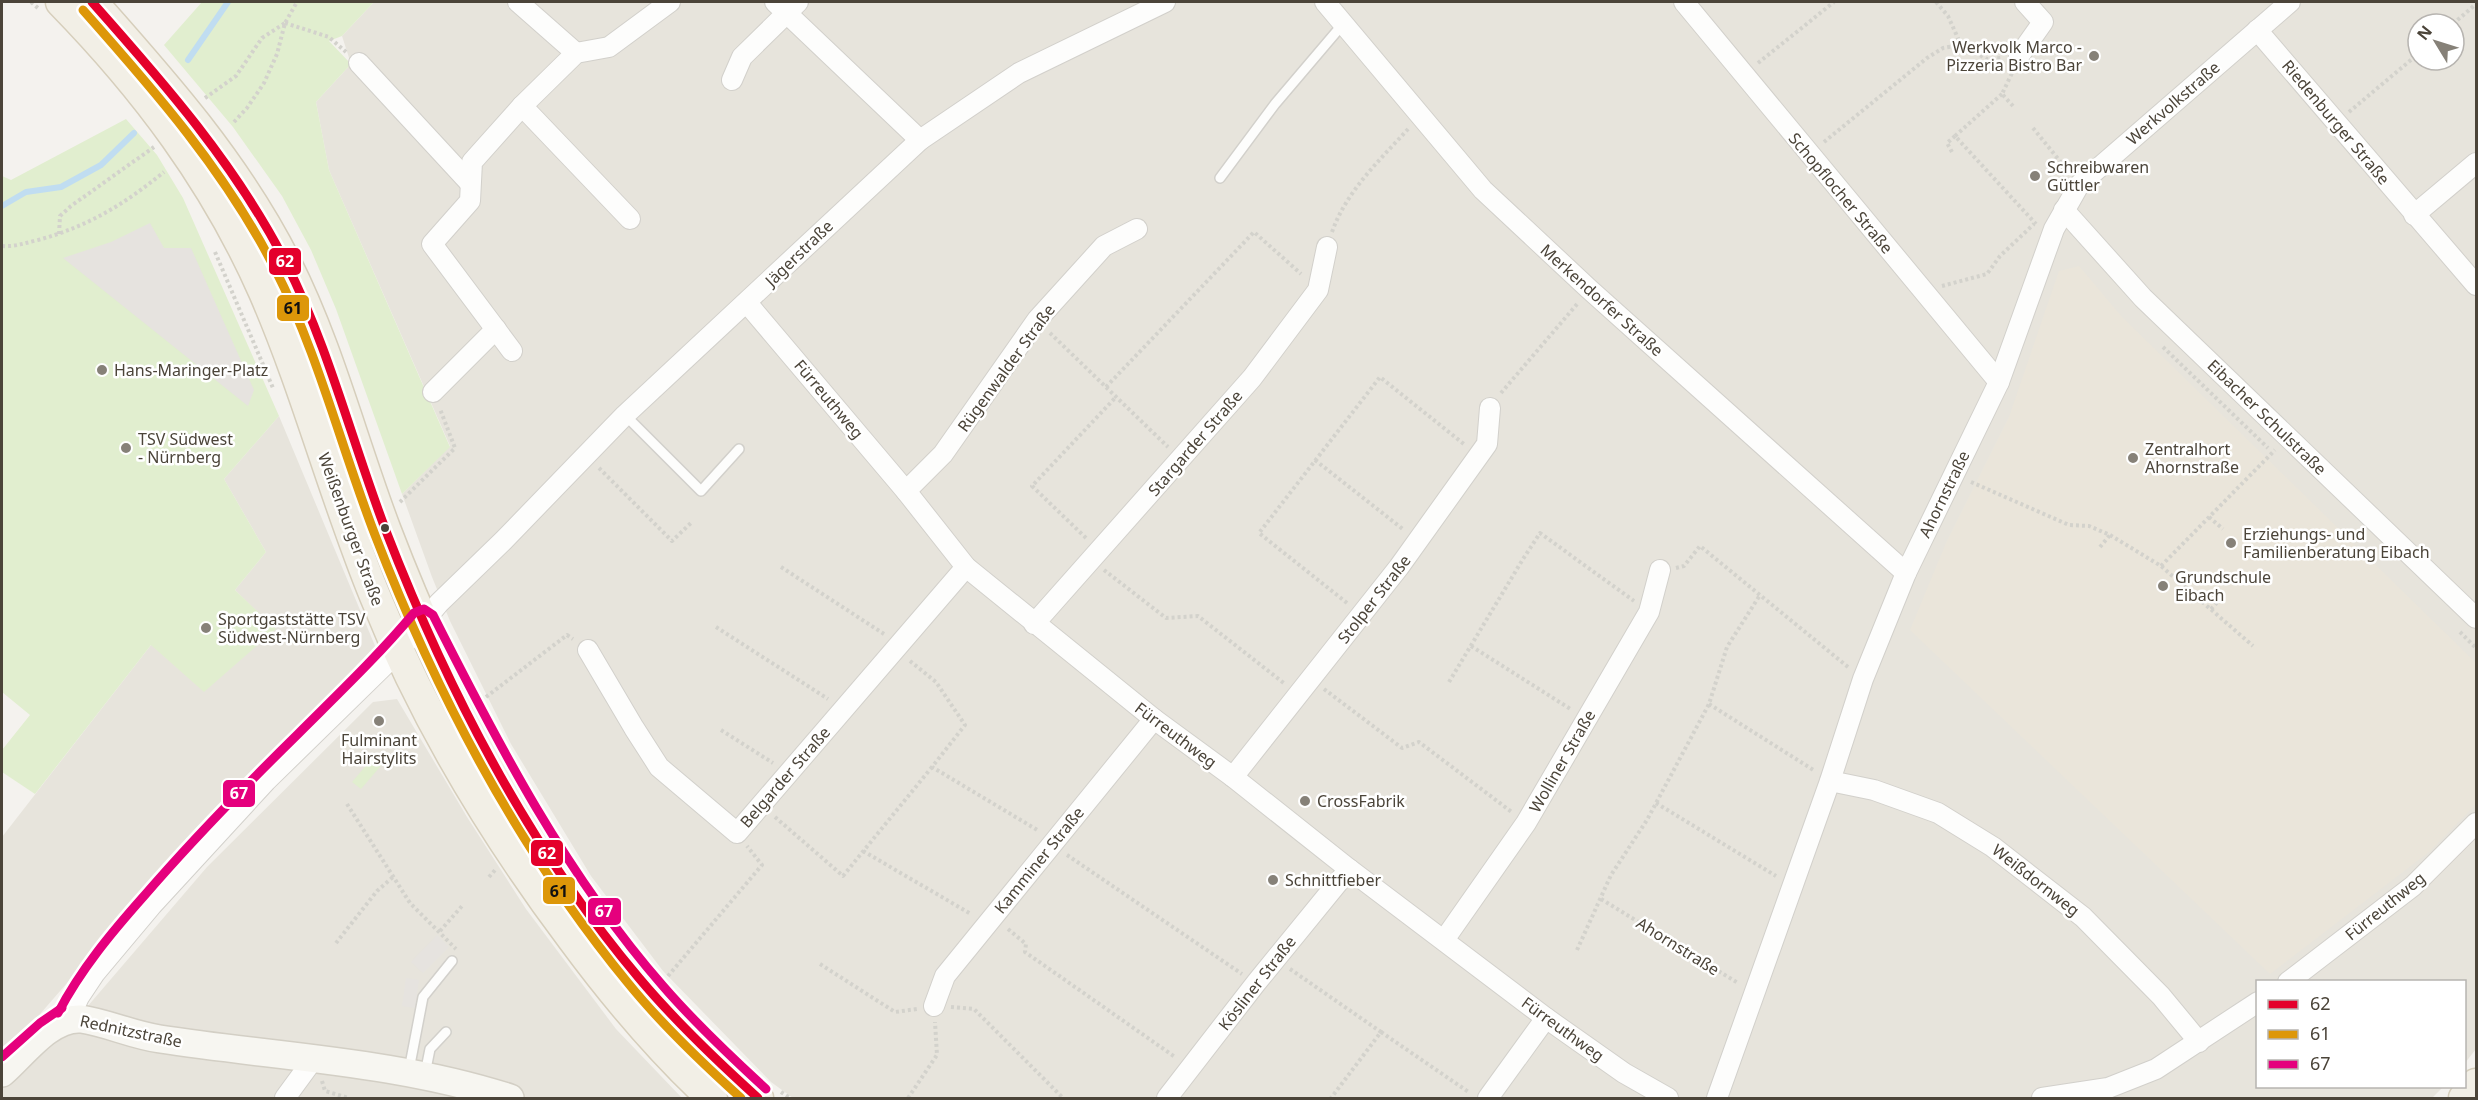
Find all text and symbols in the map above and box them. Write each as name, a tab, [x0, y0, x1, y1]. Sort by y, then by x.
north arrow	[2406, 12, 2466, 72]
text: N	[2412, 21, 2437, 45]
place label: Werkvolk Marco - Pizzeria Bistro Bar	[1946, 36, 2082, 76]
marker: Werkvolk Marco - Pizzeria Bistro Bar	[2087, 49, 2101, 63]
street label: Riedenburger Straße	[2277, 55, 2395, 189]
street label: Werkvolkstraße	[2122, 56, 2224, 150]
street label: Schopflocher Straße	[1784, 128, 1898, 258]
place label: Schreibwaren Güttler	[2047, 156, 2149, 196]
marker: Schreibwaren Güttler	[2028, 169, 2042, 183]
street label: Jägerstraße	[759, 215, 838, 292]
street label: Merkendorfer Straße	[1536, 239, 1668, 361]
line badge: 62	[268, 247, 302, 276]
text: 62	[276, 250, 294, 272]
line badge: 61	[276, 294, 310, 322]
text: 61	[284, 297, 302, 319]
street label: Rügenwalder Straße	[952, 300, 1060, 436]
street label: Eibacher Schulstraße	[2203, 354, 2331, 480]
street label: Fürreuthweg	[789, 355, 869, 443]
place label: Hans-Maringer-Platz	[114, 359, 268, 381]
marker: Hans-Maringer-Platz	[95, 363, 109, 377]
street label: Stargarder Straße	[1143, 385, 1247, 501]
place label: TSV Südwest - Nürnberg	[138, 428, 233, 468]
place label: Zentralhort Ahornstraße	[2145, 438, 2239, 478]
marker: TSV Südwest - Nürnberg	[119, 441, 133, 455]
street label: Ahornstraße	[1913, 447, 1975, 541]
street label: Weißenburger Straße	[313, 449, 389, 609]
marker: Zentralhort Ahornstraße	[2126, 451, 2140, 465]
unlabelled marker	[379, 522, 391, 534]
place label: Erziehungs- und Familienberatung Eibach	[2243, 523, 2430, 563]
marker: Erziehungs- und Familienberatung Eibach	[2224, 536, 2238, 550]
street label: Stolper Straße	[1332, 550, 1416, 648]
place label: Grundschule Eibach	[2175, 566, 2271, 606]
marker: Grundschule Eibach	[2156, 579, 2170, 593]
place label: Sportgaststätte TSV Südwest-Nürnberg	[218, 608, 366, 648]
marker: Sportgaststätte TSV Südwest-Nürnberg	[199, 621, 213, 635]
street label: Fürreuthweg	[1131, 697, 1221, 773]
street label: Wolliner Straße	[1524, 706, 1600, 816]
marker: Fulminant Hairstylits	[372, 714, 386, 728]
street label: Belgarder Straße	[735, 722, 835, 832]
place label: Fulminant Hairstylits	[341, 729, 417, 769]
line badge: 67	[222, 779, 256, 808]
text: 67	[230, 782, 248, 804]
place label: CrossFabrik	[1317, 790, 1405, 812]
marker: CrossFabrik	[1298, 794, 1312, 808]
street label: Kamminer Straße	[989, 802, 1089, 918]
line badge: 62	[530, 839, 564, 867]
street label: Weißdornweg	[1988, 839, 2084, 921]
text: 62	[538, 842, 556, 864]
street label: Fürreuthweg	[2340, 867, 2430, 945]
place label: Schnittfieber	[1285, 869, 1381, 891]
marker: Schnittfieber	[1266, 873, 1280, 887]
line badge: 61	[542, 876, 576, 905]
text: 61	[550, 880, 568, 902]
line badge: 67	[587, 897, 622, 926]
text: 67	[595, 900, 613, 922]
street label: Ahornstraße	[1632, 912, 1724, 980]
street label: Kösliner Straße	[1213, 931, 1301, 1035]
legend	[2256, 980, 2466, 1088]
text: 62	[2310, 991, 2331, 1015]
street label: Fürreuthweg	[1517, 992, 1609, 1066]
street label: Rednitzstraße	[78, 1009, 184, 1053]
text: 61	[2310, 1021, 2331, 1045]
text: 67	[2310, 1051, 2331, 1075]

